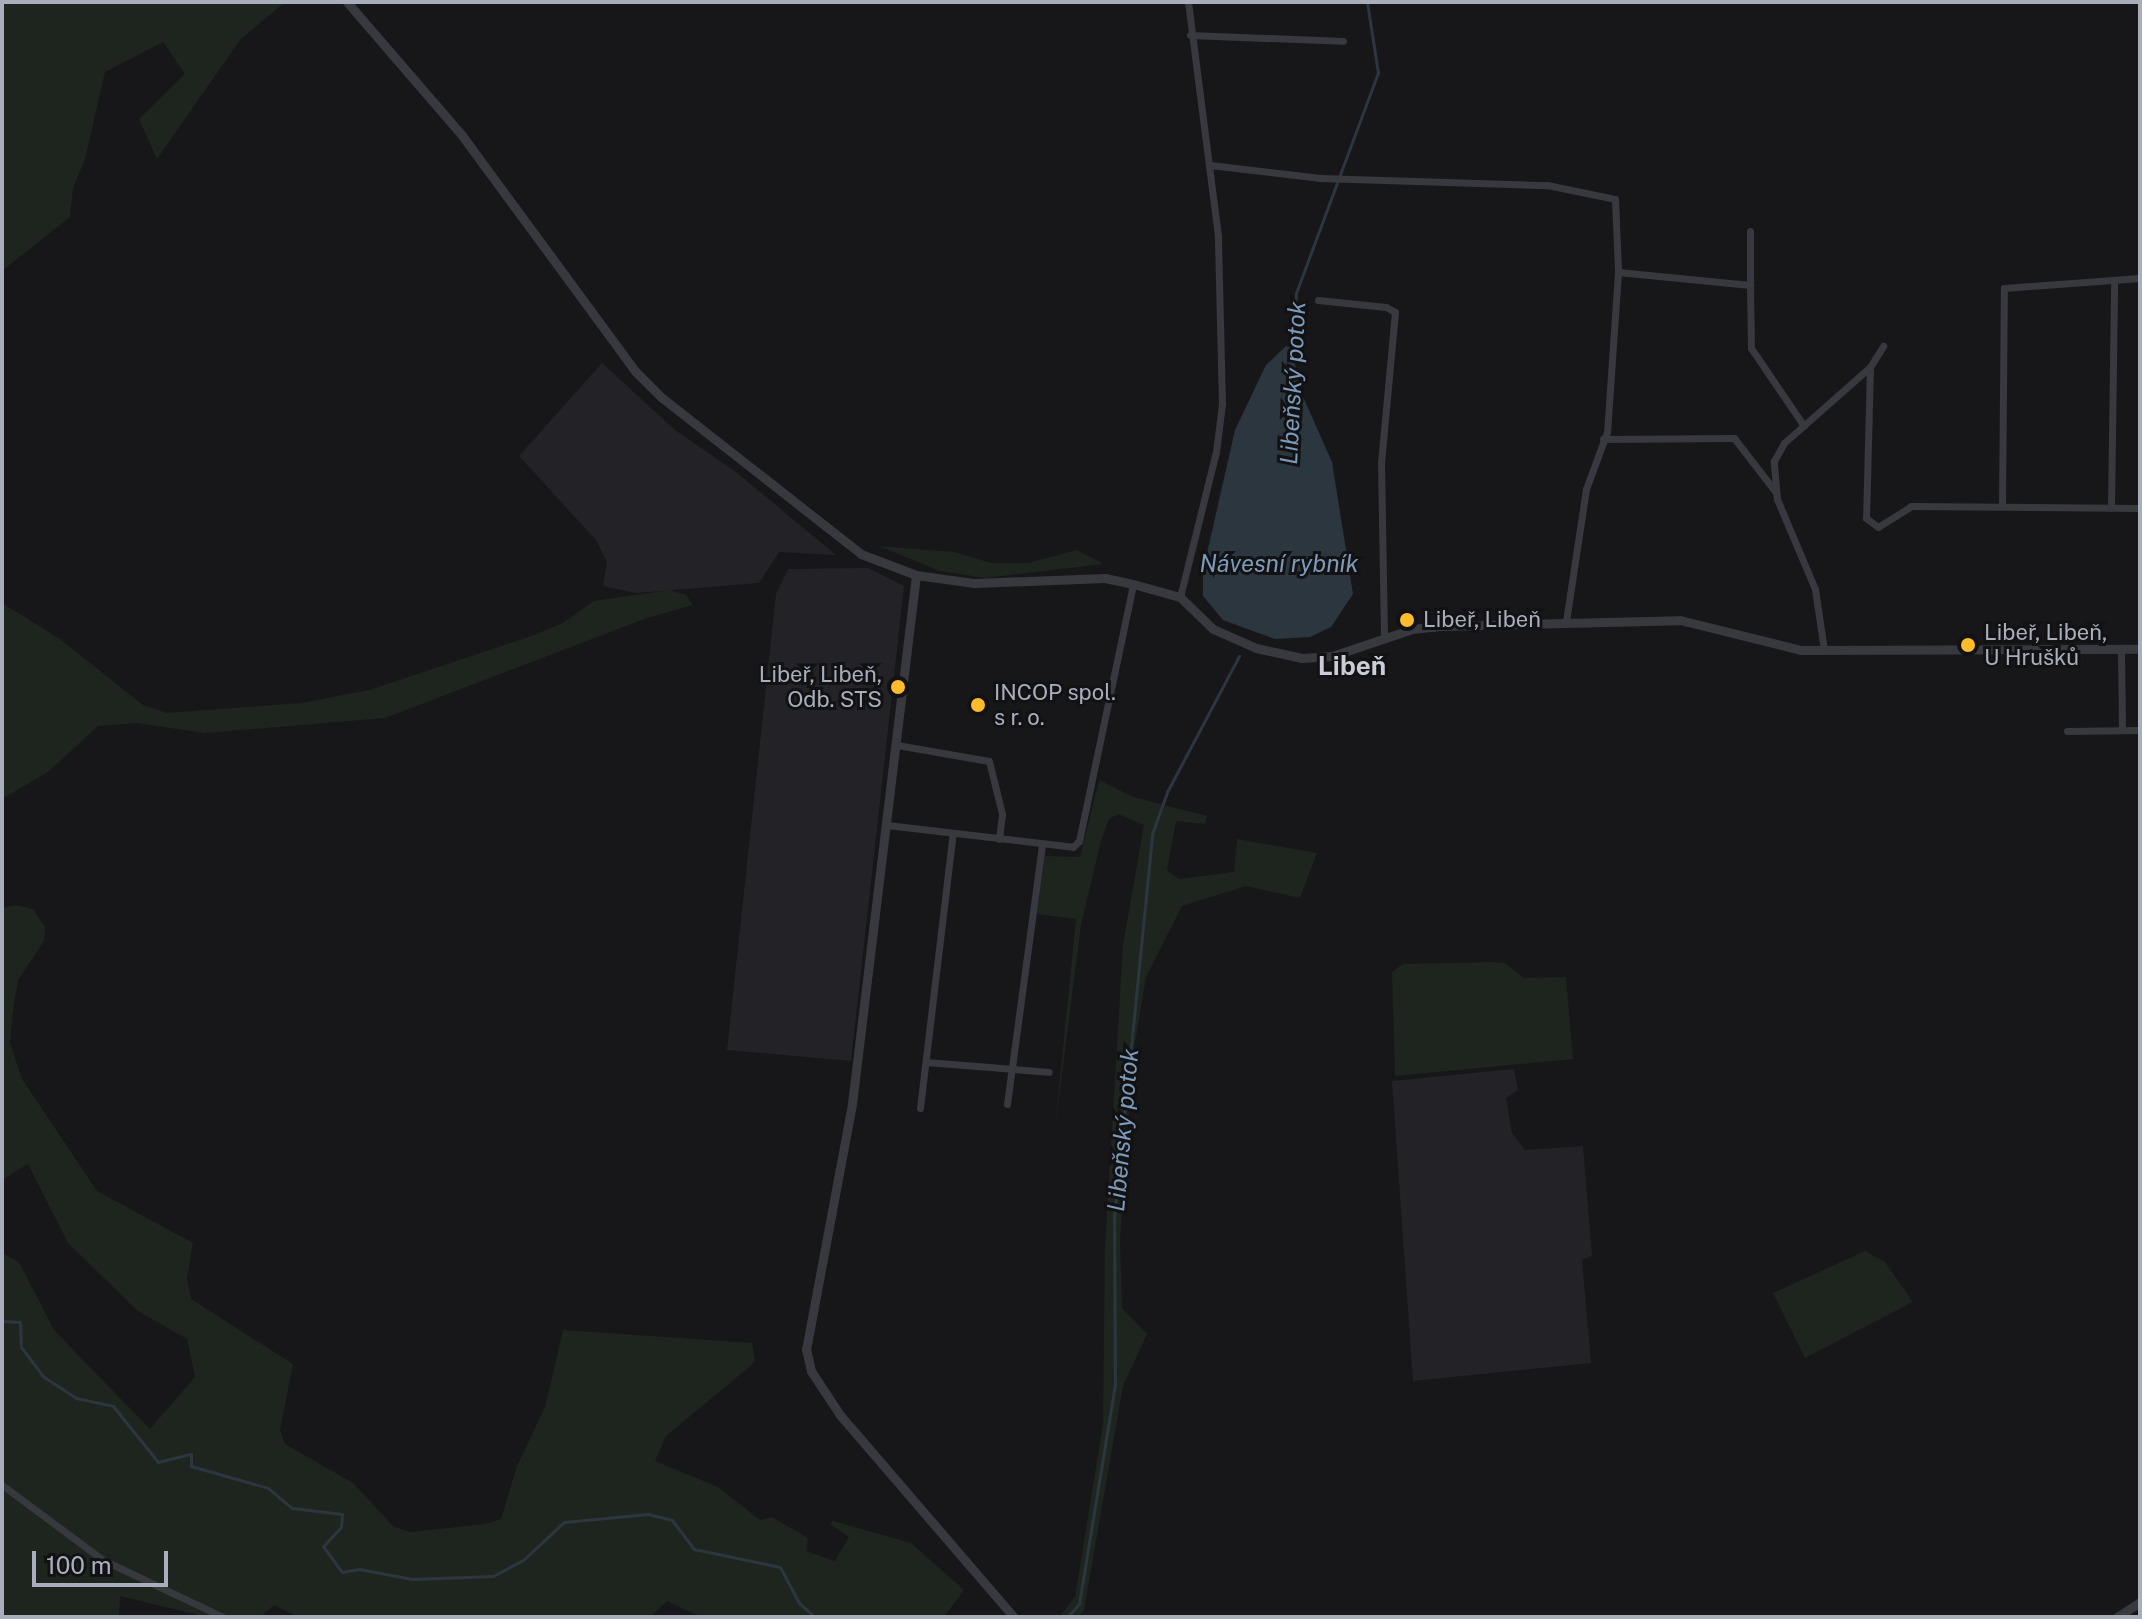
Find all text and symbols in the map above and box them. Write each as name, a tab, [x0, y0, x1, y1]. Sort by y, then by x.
water label: Libeňský potok	[1274, 301, 1312, 465]
water label: Návesní rybník	[1199, 550, 1359, 578]
place label: Libeř, Libeň	[1423, 607, 1541, 633]
marker: Libeř, Libeň	[1398, 611, 1416, 629]
place label: Libeř, Libeň, U Hrušků	[1984, 619, 2107, 670]
marker: Libeř, Libeň, U Hrušků	[1959, 636, 1977, 654]
district label: Libeň	[1318, 650, 1386, 682]
place label: Libeř, Libeň, Odb. STS	[759, 661, 882, 712]
marker: Libeř, Libeň, Odb. STS	[889, 678, 907, 696]
place label: INCOP spol. s r. o.	[994, 679, 1116, 730]
marker: INCOP spol. s r. o.	[969, 696, 987, 714]
water label: Libeňský potok	[1102, 1047, 1144, 1213]
scale bar	[36, 1535, 172, 1585]
text: 100 m	[46, 1551, 112, 1579]

